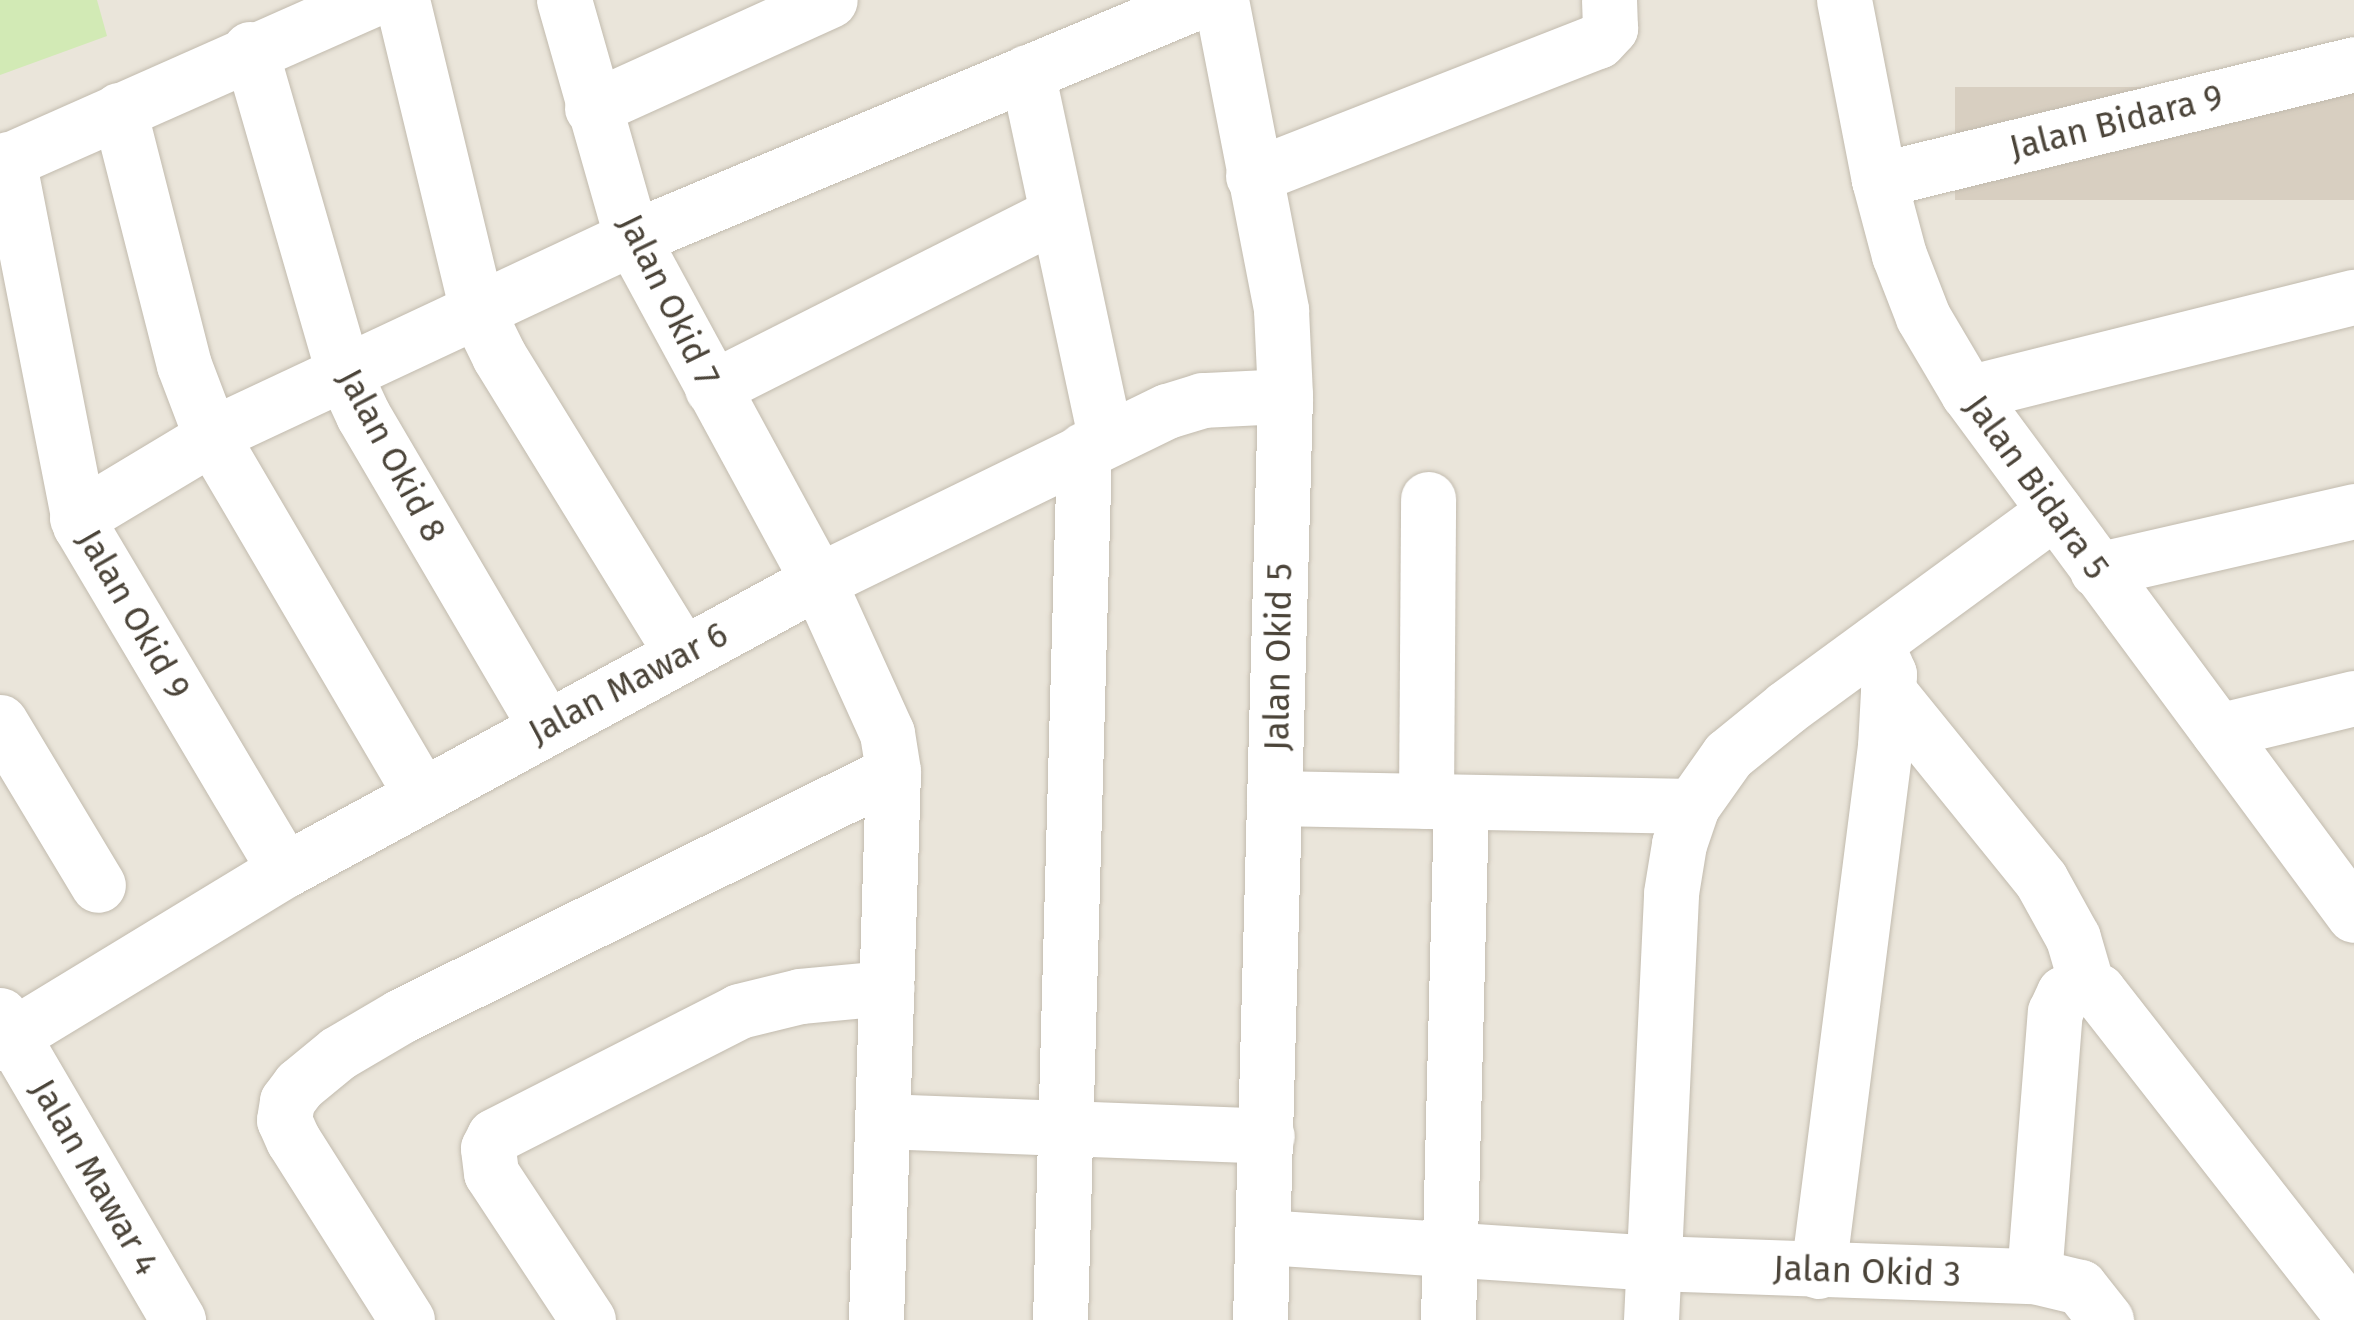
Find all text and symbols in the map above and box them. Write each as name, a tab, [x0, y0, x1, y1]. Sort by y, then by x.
street label: Jalan Bidara 9	[2005, 75, 2227, 169]
street label: Jalan Okid 7	[609, 207, 729, 393]
street label: Jalan Okid 8	[329, 361, 455, 549]
street label: Jalan Bidara 5	[1956, 387, 2118, 587]
street label: Jalan Okid 9	[69, 522, 199, 706]
street label: Jalan Okid 5	[1255, 563, 1301, 751]
street label: Jalan Mawar 6	[521, 613, 735, 753]
street label: Jalan Mawar 4	[22, 1071, 168, 1283]
street label: Jalan Okid 3	[1772, 1247, 1962, 1295]

